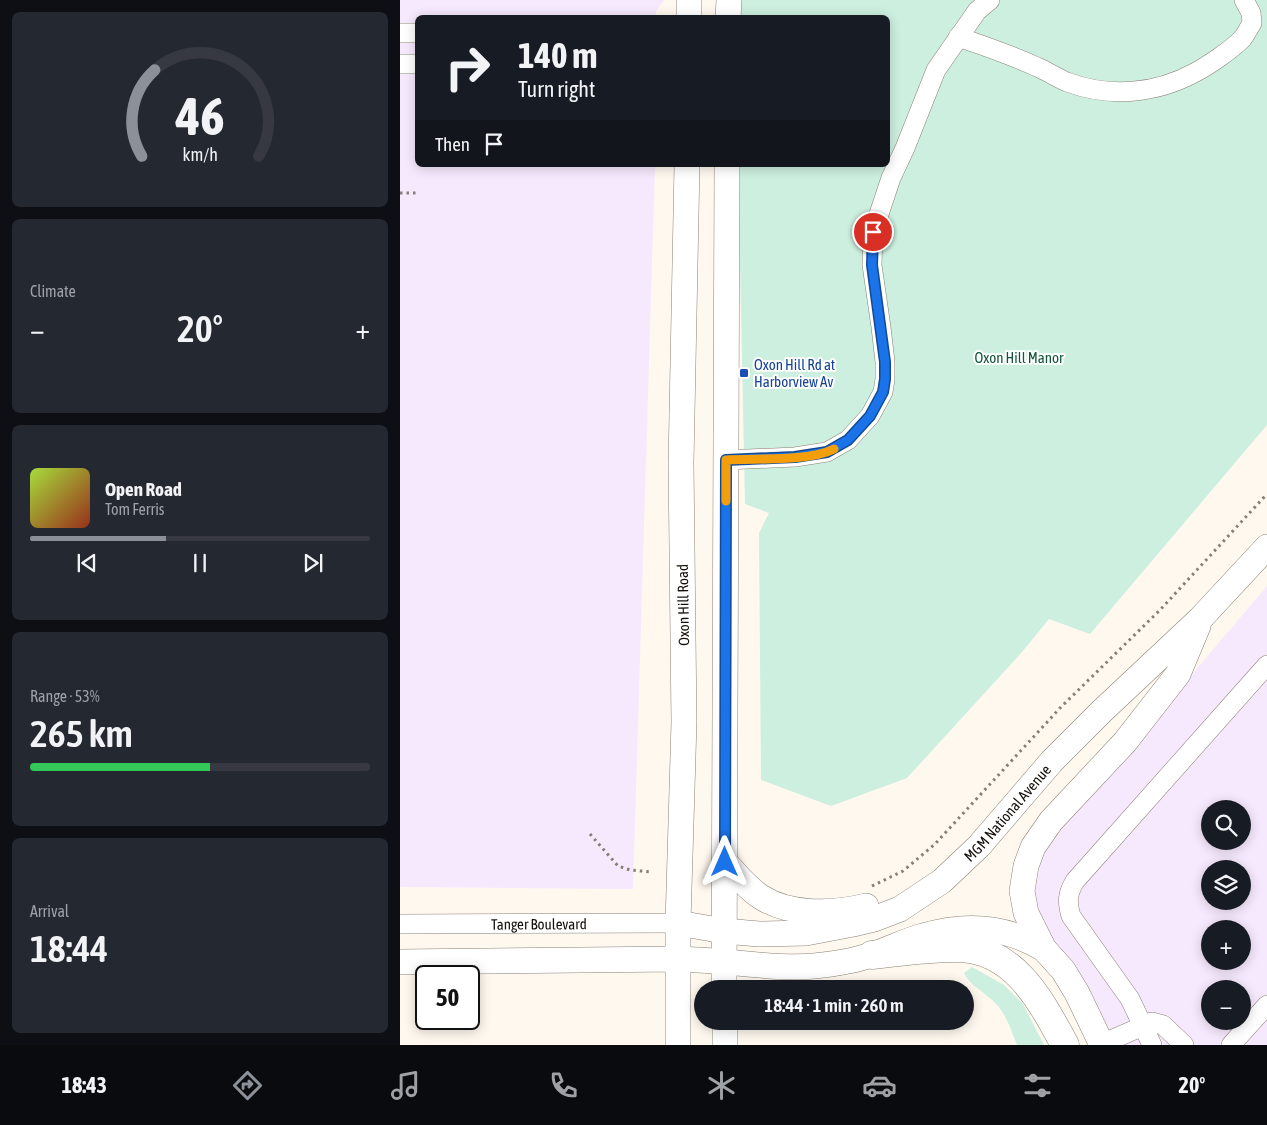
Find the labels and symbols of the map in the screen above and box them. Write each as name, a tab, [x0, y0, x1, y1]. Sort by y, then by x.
pin	[852, 211, 894, 253]
park label: Oxon Hill Manor	[975, 349, 1064, 366]
place label: Oxon Hill Rd at Harborview Av	[754, 356, 835, 390]
marker: Oxon Hill Rd at Harborview Av	[738, 367, 750, 379]
street label: Oxon Hill Road	[674, 564, 692, 646]
street label: MGM National Avenue	[960, 761, 1054, 864]
position arrow	[698, 835, 750, 887]
street label: Tanger Boulevard	[491, 915, 587, 932]
speed limit sign: 50	[415, 965, 480, 1030]

